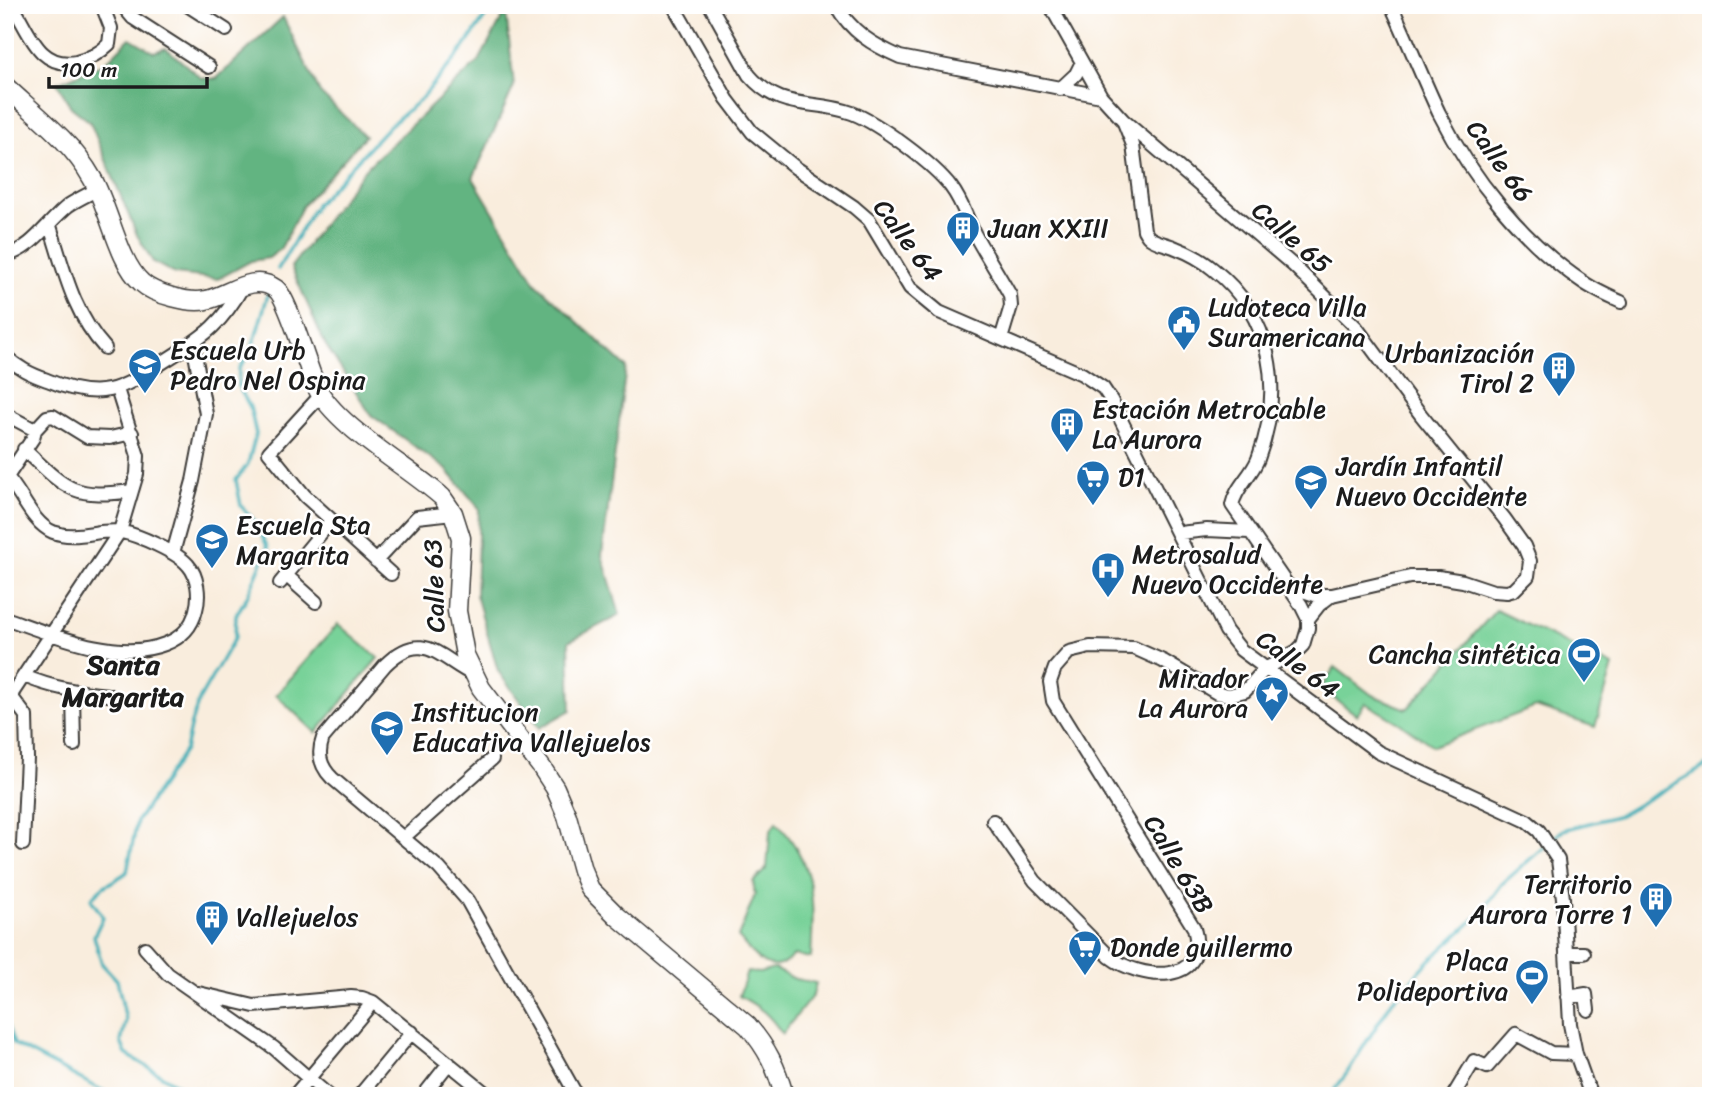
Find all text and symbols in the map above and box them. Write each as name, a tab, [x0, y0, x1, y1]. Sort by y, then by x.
scale bar	[49, 46, 206, 90]
text: 100 m	[60, 51, 117, 89]
street label: Calle 66	[1454, 110, 1546, 212]
street label: Calle 64	[861, 188, 955, 292]
street label: Calle 65	[1241, 189, 1343, 286]
place label: Juan XXIII	[987, 205, 1109, 251]
building icon: Juan XXIII	[944, 209, 982, 258]
place label: Ludoteca Villa Suramericana	[1208, 284, 1366, 360]
public building icon: Ludoteca Villa Suramericana	[1165, 303, 1203, 352]
place label: Escuela Urb Pedro Nel Ospina	[170, 327, 366, 403]
place label: Urbanización Tirol 2	[1385, 330, 1534, 406]
school or university icon: Escuela Urb Pedro Nel Ospina	[126, 346, 164, 395]
building icon: Urbanización Tirol 2	[1540, 349, 1578, 398]
place label: Estación Metrocable La Aurora	[1092, 386, 1326, 462]
building icon: Estación Metrocable La Aurora	[1048, 405, 1086, 454]
place label: Jardín Infantil Nuevo Occidente	[1335, 443, 1528, 519]
place label: D1	[1118, 454, 1145, 500]
supermarket icon: D1	[1074, 458, 1112, 507]
school or university icon: Jardín Infantil Nuevo Occidente	[1292, 462, 1330, 511]
place label: Escuela Sta Margarita	[236, 502, 371, 578]
school or university icon: Escuela Sta Margarita	[193, 521, 231, 570]
place label: Metrosalud Nuevo Occidente	[1132, 531, 1324, 607]
street label: Calle 63	[409, 539, 459, 633]
hospital icon: Metrosalud Nuevo Occidente	[1089, 550, 1127, 599]
street label: Calle 64	[1246, 617, 1350, 711]
place label: Cancha sintética	[1369, 631, 1561, 677]
sports icon: Cancha sintética	[1565, 635, 1603, 684]
district label: Santa Margarita	[61, 640, 184, 721]
place label: Mirador La Aurora	[1138, 655, 1249, 731]
place icon: Mirador La Aurora	[1253, 674, 1291, 723]
place label: Institucion Educativa Vallejuelos	[411, 689, 651, 765]
school or university icon: Institucion Educativa Vallejuelos	[368, 708, 406, 757]
street label: Calle 63B	[1131, 805, 1227, 923]
place label: Territorio Aurora Torre 1	[1468, 861, 1632, 937]
building icon: Territorio Aurora Torre 1	[1637, 880, 1675, 929]
place label: Vallejuelos	[236, 894, 358, 940]
building icon: Vallejuelos	[193, 898, 231, 947]
place label: Donde guillermo	[1110, 924, 1293, 970]
supermarket icon: Donde guillermo	[1066, 928, 1104, 977]
place label: Placa Polideportiva	[1357, 938, 1509, 1014]
sports icon: Placa Polideportiva	[1513, 957, 1551, 1006]

